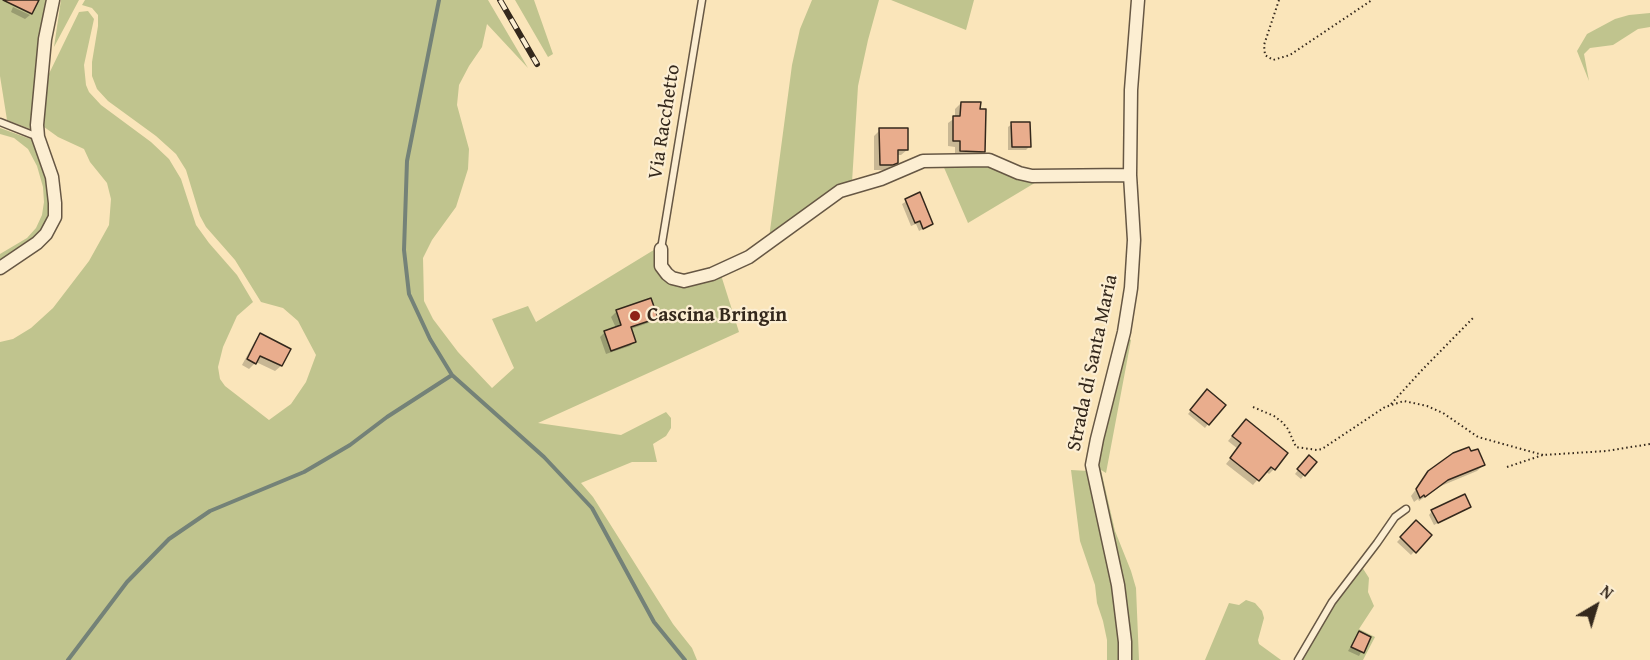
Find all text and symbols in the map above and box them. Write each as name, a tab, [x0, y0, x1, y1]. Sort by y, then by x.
street label: Via Racchetto	[644, 63, 686, 181]
street label: Strada di Santa Maria	[1063, 272, 1123, 454]
place label: Cascina Bringin	[647, 304, 787, 328]
marker: Cascina Bringin	[628, 309, 642, 323]
north arrow	[1566, 576, 1626, 636]
text: N	[1595, 579, 1619, 605]

